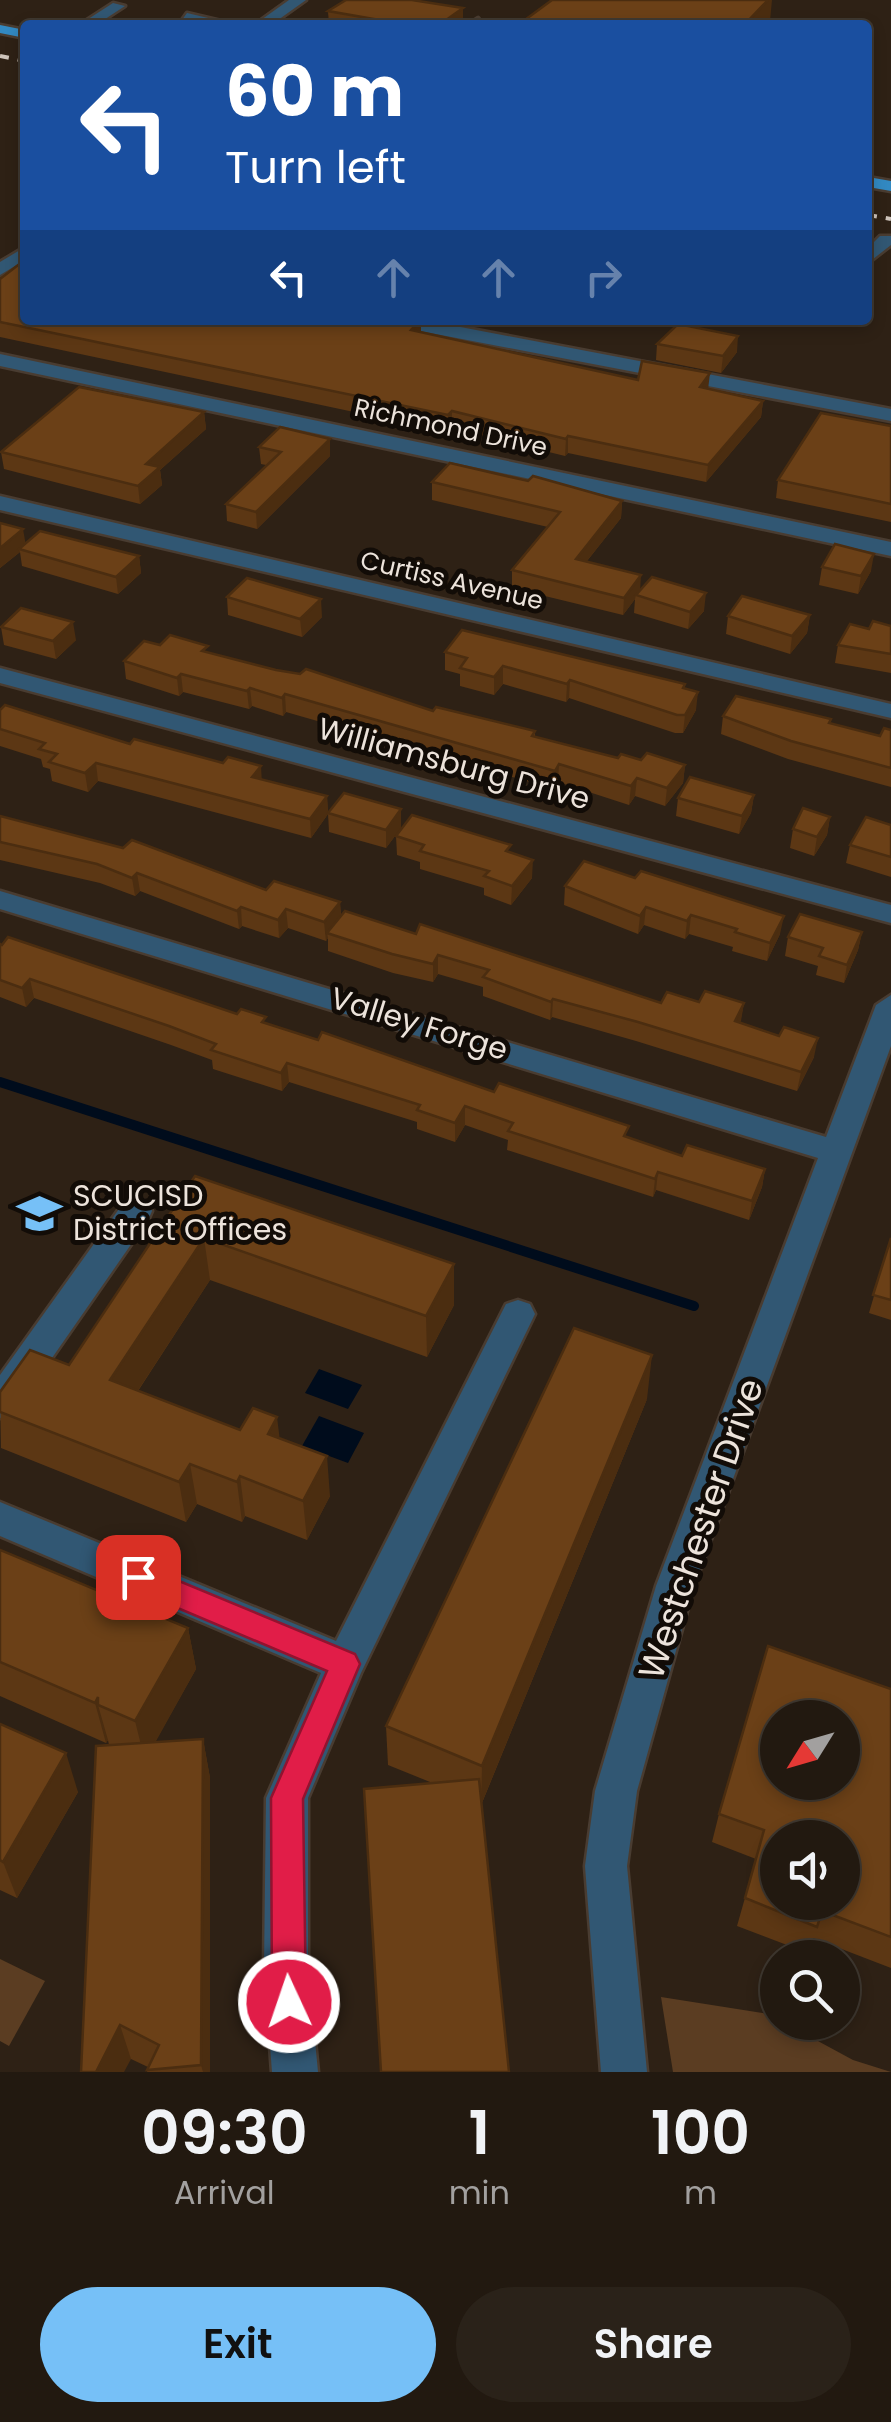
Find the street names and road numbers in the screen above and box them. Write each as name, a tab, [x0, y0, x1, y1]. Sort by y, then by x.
street label: Richmond Drive	[351, 390, 551, 465]
street label: Curtiss Avenue	[357, 542, 547, 619]
street label: Williamsburg Drive	[313, 707, 595, 820]
street label: Valley Forge	[325, 976, 513, 1071]
street label: Westchester Drive	[626, 1372, 775, 1686]

